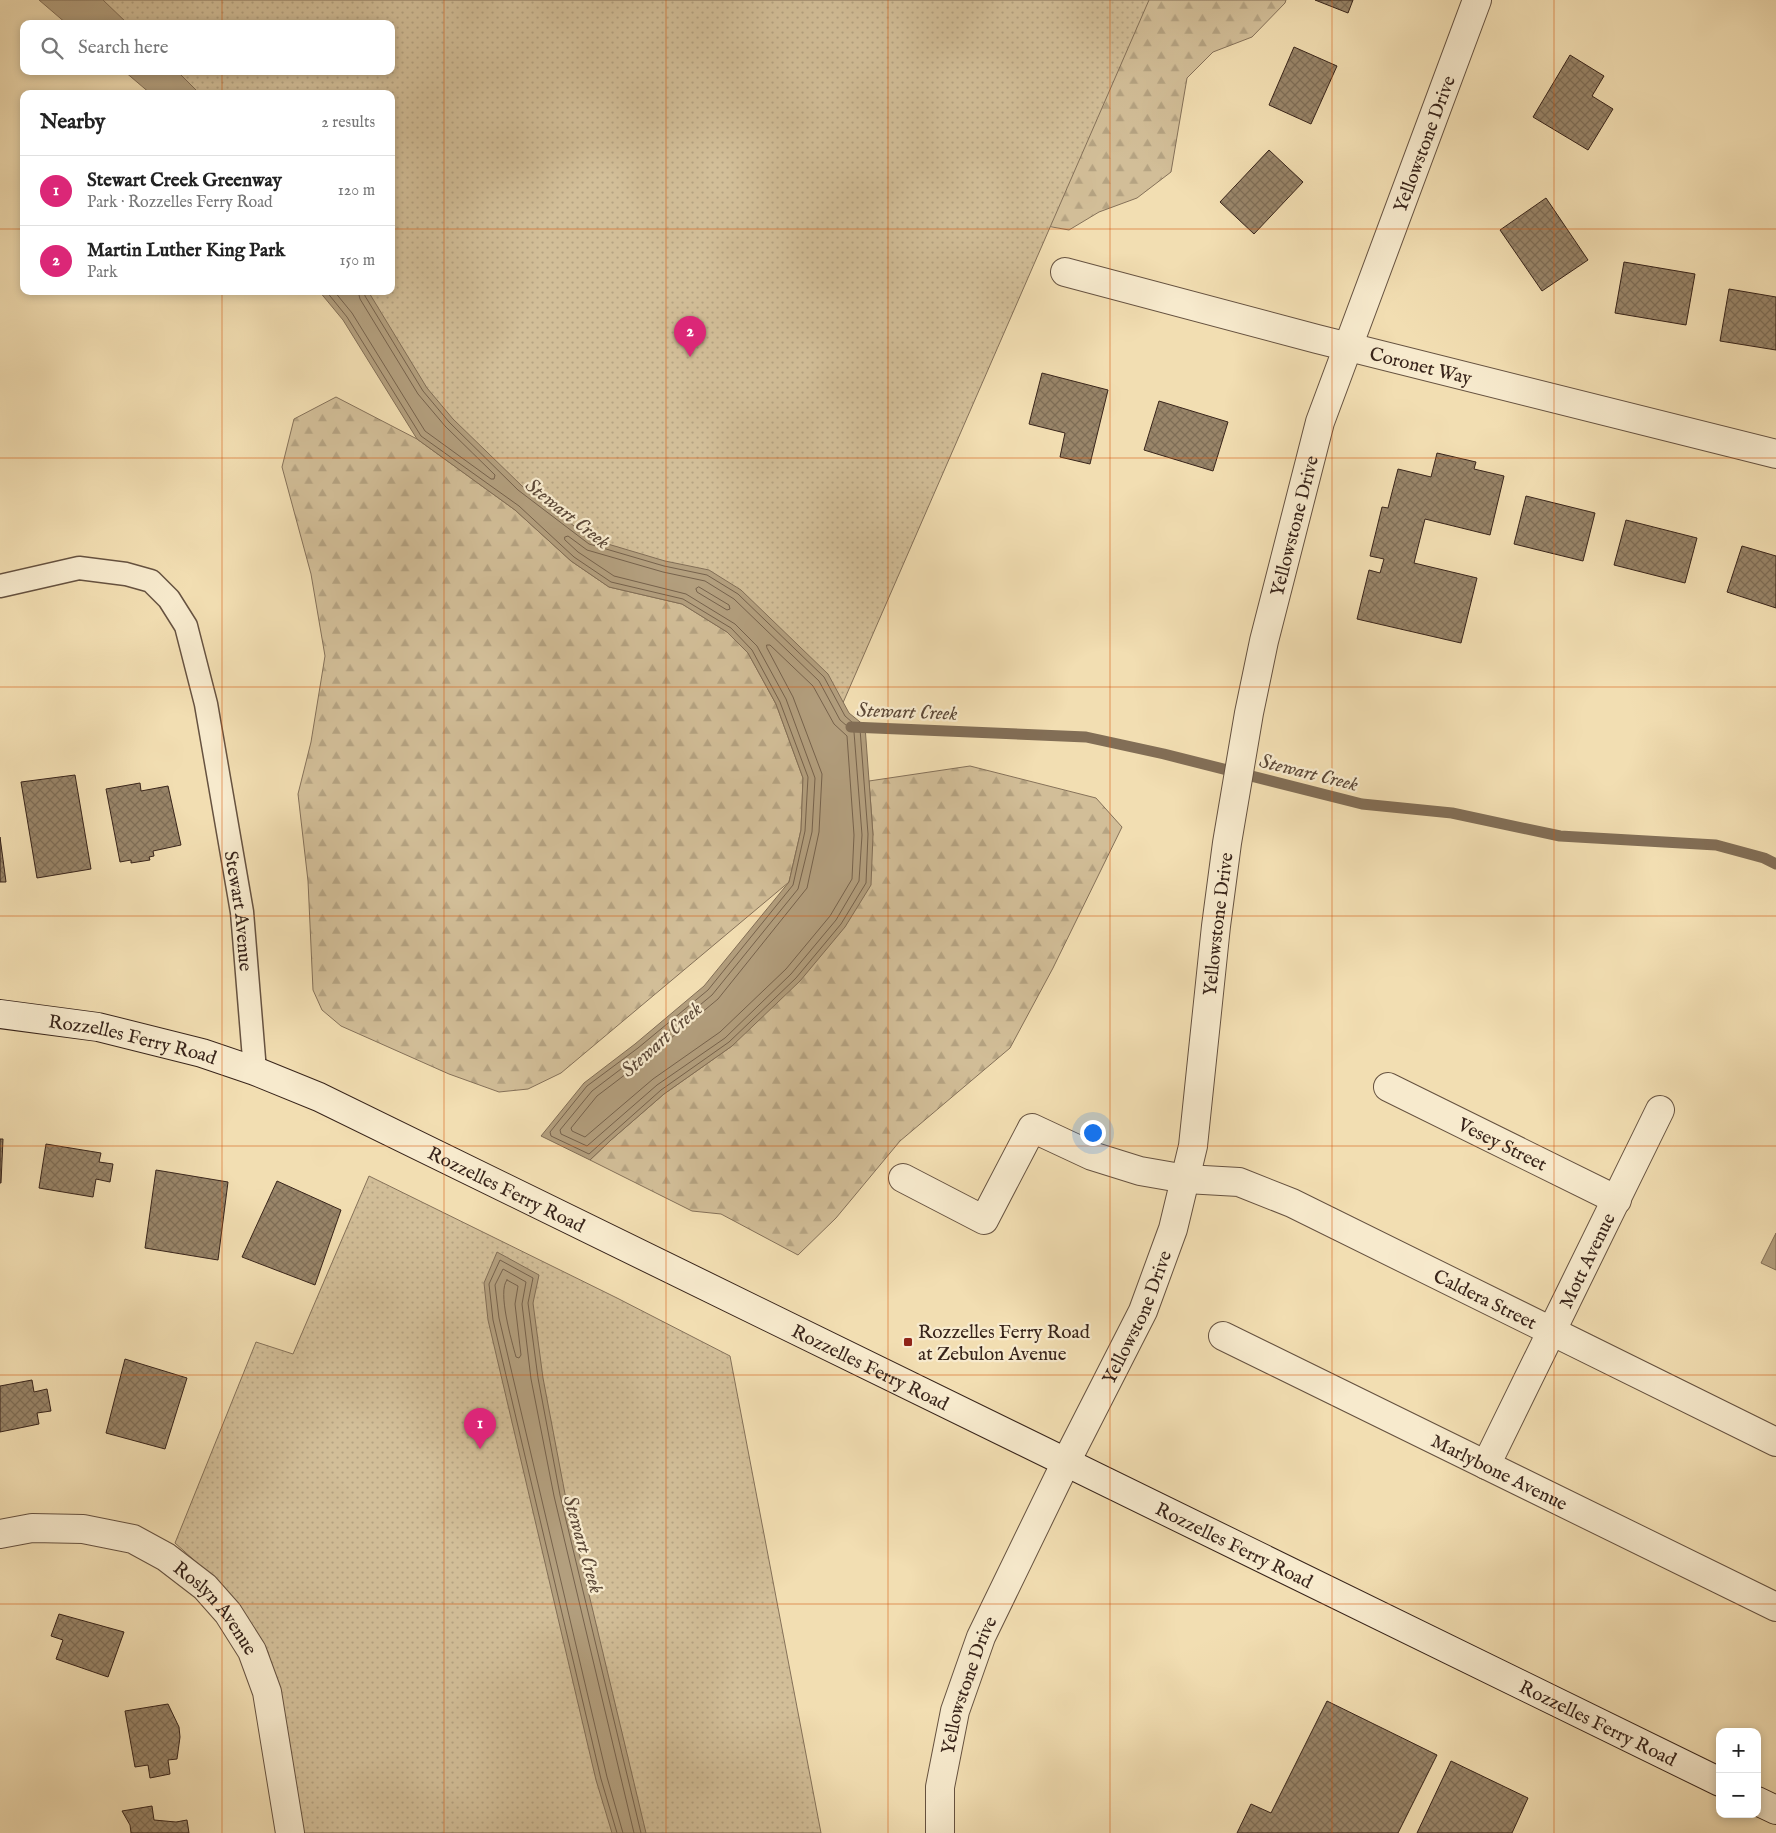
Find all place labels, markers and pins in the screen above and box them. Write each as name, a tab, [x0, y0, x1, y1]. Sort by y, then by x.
pin: 2	[674, 316, 706, 357]
place label: Rozzelles Ferry Road at Zebulon Avenue	[918, 1321, 1091, 1367]
marker: Rozzelles Ferry Road at Zebulon Avenue	[902, 1336, 914, 1348]
pin: 1	[464, 1408, 496, 1449]

